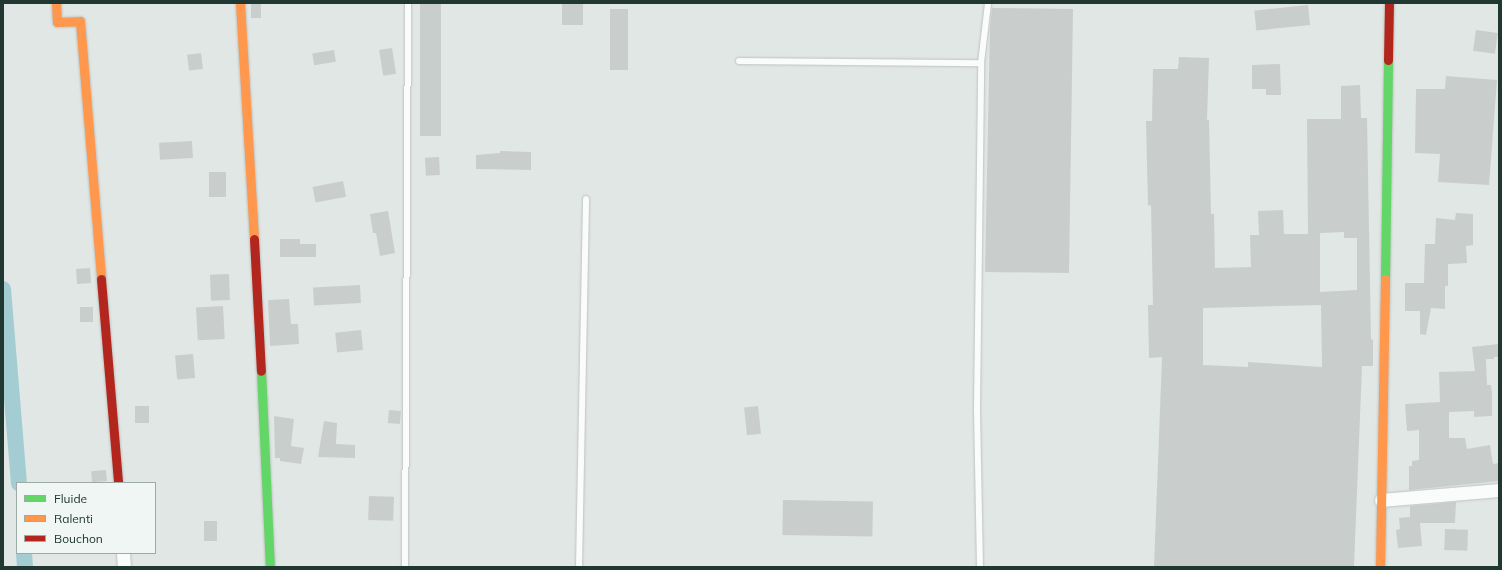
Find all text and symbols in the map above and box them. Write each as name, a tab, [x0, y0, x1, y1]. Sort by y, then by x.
legend	[16, 482, 156, 554]
text: Fluide	[54, 491, 87, 506]
text: Ralenti	[54, 511, 93, 526]
text: Bouchon	[54, 531, 103, 546]

